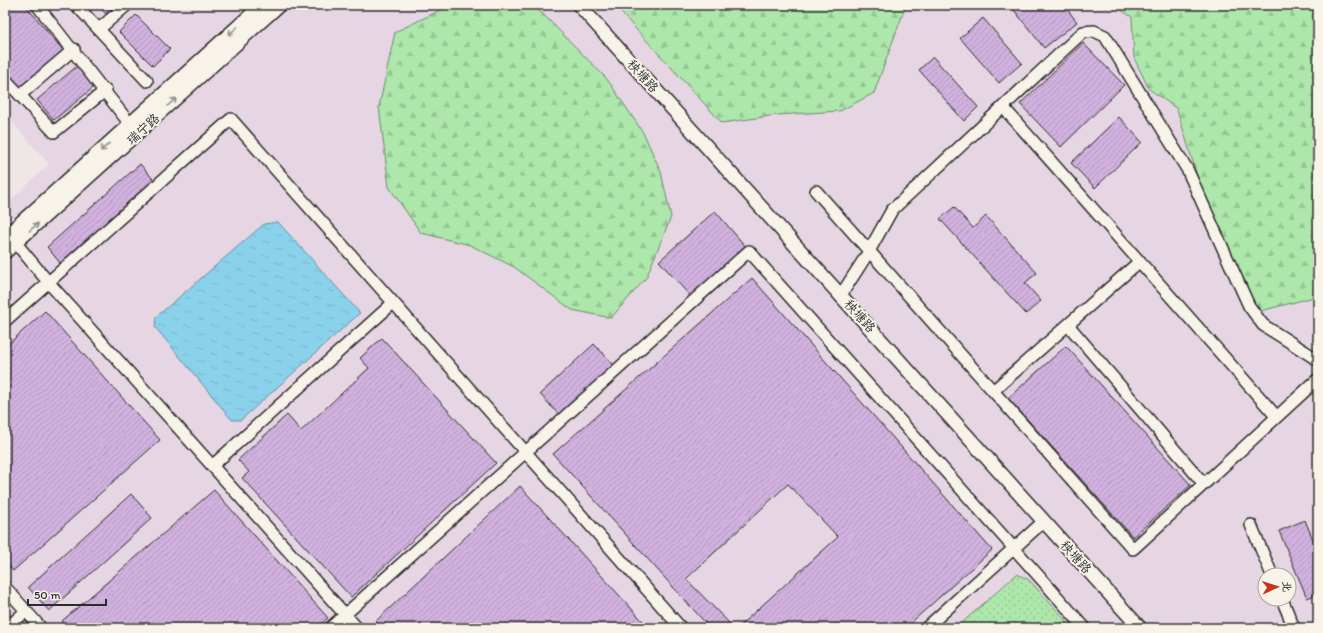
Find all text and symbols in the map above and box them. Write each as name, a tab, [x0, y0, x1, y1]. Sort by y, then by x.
one-way arrow	[228, 26, 238, 36]
street label: 秧塘路	[624, 56, 662, 96]
one-way arrow	[167, 98, 177, 107]
street label: 瑞宁路	[123, 110, 163, 148]
one-way arrow	[100, 142, 111, 151]
one-way arrow	[29, 222, 40, 231]
street label: 秧塘路	[841, 296, 879, 336]
street label: 秧塘路	[1057, 537, 1095, 577]
north arrow	[1257, 567, 1297, 607]
scale bar	[28, 581, 106, 607]
text: 北	[1280, 581, 1293, 592]
text: 50 m	[34, 588, 60, 602]

